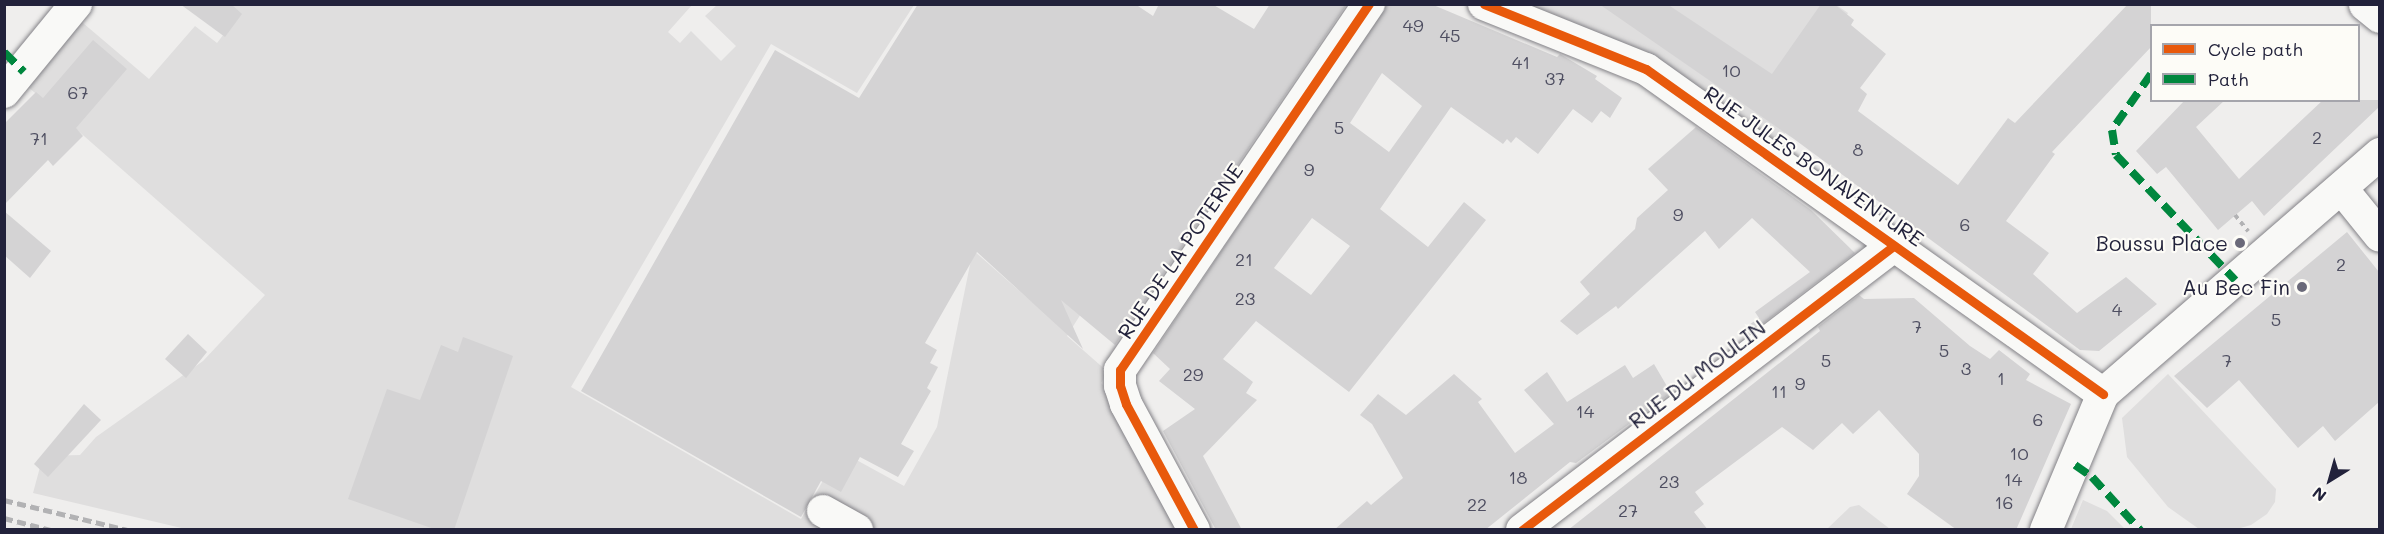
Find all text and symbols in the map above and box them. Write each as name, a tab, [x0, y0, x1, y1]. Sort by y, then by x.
house number: 49	[1402, 14, 1424, 36]
house number: 45	[1439, 24, 1461, 46]
legend	[2150, 24, 2360, 102]
text: Cycle path	[2208, 37, 2303, 61]
house number: 41	[1512, 51, 1530, 73]
house number: 10	[1721, 59, 1741, 81]
house number: 37	[1545, 67, 1565, 89]
text: Path	[2208, 67, 2248, 91]
street label: RUE JULES BONAVENTURE	[1699, 80, 1929, 252]
house number: 67	[68, 81, 88, 103]
house number: 5	[1334, 116, 1344, 138]
house number: 2	[2312, 126, 2322, 148]
house number: 71	[30, 127, 48, 149]
house number: 8	[1853, 138, 1863, 160]
house number: 9	[1304, 158, 1314, 180]
street label: RUE DE LA POTERNE	[1112, 159, 1248, 343]
house number: 9	[1673, 203, 1683, 225]
house number: 6	[1960, 213, 1970, 235]
place label: Boussu Place	[2096, 230, 2228, 256]
marker: Boussu Place	[2233, 236, 2247, 250]
house number: 21	[1235, 248, 1253, 270]
house number: 2	[2336, 253, 2346, 275]
place label: Au Bec Fin	[2182, 274, 2290, 300]
marker: Au Bec Fin	[2295, 280, 2309, 294]
house number: 23	[1235, 287, 1255, 309]
house number: 4	[2112, 298, 2122, 320]
house number: 5	[2271, 308, 2281, 330]
street label: RUE DU MOULIN	[1624, 314, 1770, 434]
house number: 7	[1912, 315, 1922, 337]
house number: 5	[1939, 339, 1949, 361]
house number: 5	[1821, 349, 1831, 371]
house number: 7	[2222, 349, 2232, 371]
house number: 3	[1961, 357, 1971, 379]
house number: 29	[1183, 363, 1203, 385]
house number: 1	[1997, 367, 2005, 389]
house number: 9	[1795, 372, 1805, 394]
house number: 11	[1771, 380, 1787, 402]
house number: 14	[1576, 400, 1594, 422]
house number: 6	[2033, 408, 2043, 430]
house number: 10	[2009, 442, 2029, 464]
north arrow	[2300, 450, 2360, 510]
house number: 18	[1509, 466, 1527, 488]
house number: 14	[2004, 468, 2022, 490]
house number: 23	[1659, 470, 1679, 492]
text: N	[2308, 483, 2330, 507]
house number: 16	[1995, 491, 2013, 513]
house number: 22	[1467, 493, 1487, 515]
house number: 27	[1618, 499, 1638, 521]

